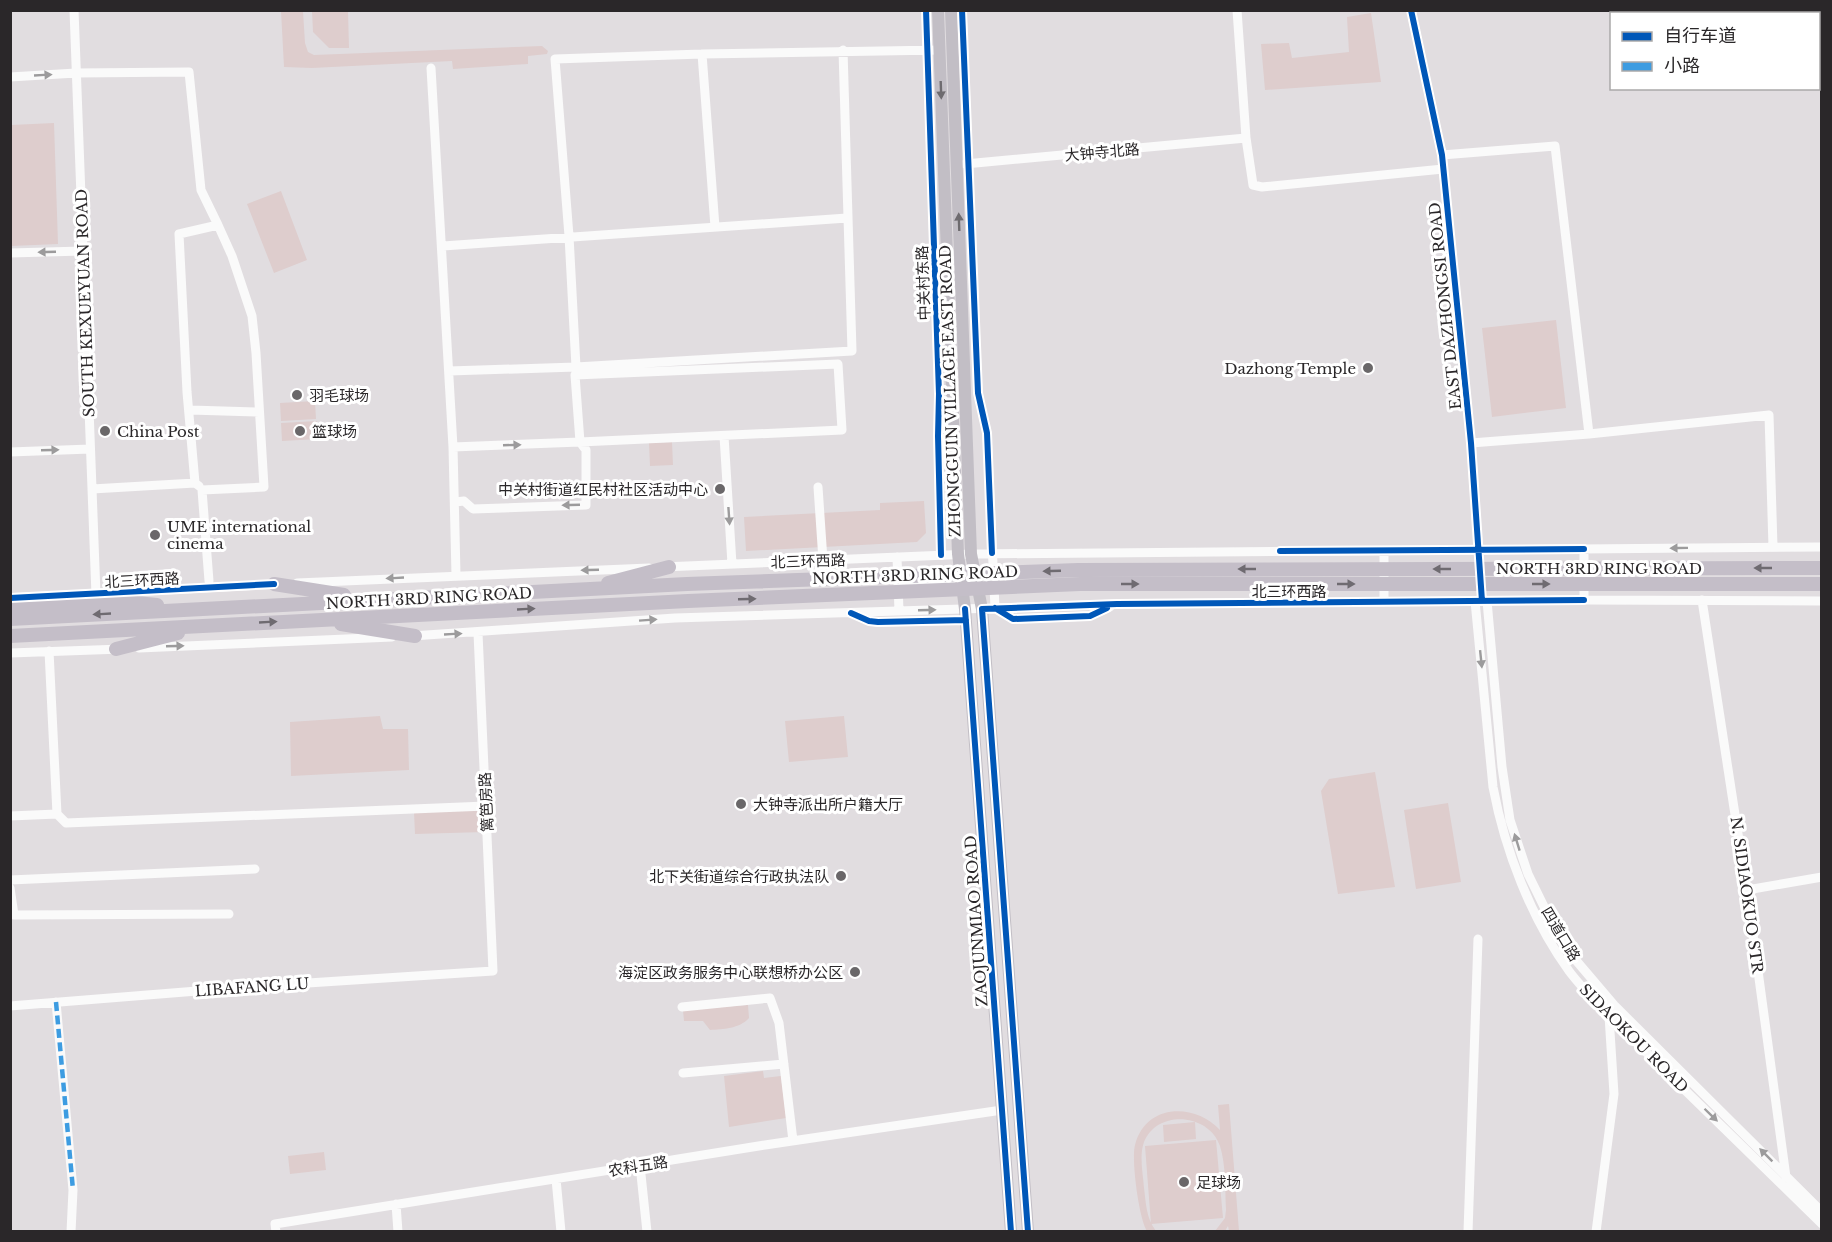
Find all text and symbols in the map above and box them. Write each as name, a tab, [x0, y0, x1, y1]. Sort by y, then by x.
legend	[1610, 12, 1820, 90]
text: 自行车道	[1664, 25, 1736, 47]
text: 小路	[1664, 55, 1700, 77]
one-way arrow	[34, 70, 53, 80]
one-way arrow	[937, 80, 946, 99]
street label: 大钟寺北路	[1064, 139, 1140, 165]
street label: SOUTH KEXUEYUAN ROAD	[72, 189, 98, 417]
street label: EAST DAZHONGSI ROAD	[1425, 201, 1465, 411]
one-way arrow	[954, 213, 964, 232]
street label: 中关村东路	[912, 245, 934, 321]
street label: ZHONGGUIN VILLAGE EAST ROAD	[935, 245, 965, 537]
one-way arrow	[37, 247, 56, 257]
place label: Dazhong Temple	[1224, 359, 1356, 378]
marker: Dazhong Temple	[1361, 361, 1375, 375]
place label: 羽毛球场	[309, 386, 369, 405]
marker: 羽毛球场	[290, 388, 304, 402]
place label: China Post	[117, 422, 200, 441]
place label: 篮球场	[312, 422, 357, 441]
marker: China Post	[98, 424, 112, 438]
marker: 篮球场	[293, 424, 307, 438]
one-way arrow	[502, 440, 521, 449]
one-way arrow	[41, 446, 60, 455]
place label: 中关村街道红民村社区活动中心	[498, 480, 708, 499]
marker: 中关村街道红民村社区活动中心	[713, 482, 727, 496]
one-way arrow	[561, 501, 580, 510]
one-way arrow	[724, 506, 734, 525]
place label: UME international cinema	[167, 517, 311, 553]
marker: UME international cinema	[148, 528, 162, 542]
one-way arrow	[1670, 543, 1689, 553]
street label: 北三环西路	[770, 550, 846, 572]
street label: NORTH 3RD RING ROAD	[1496, 559, 1702, 578]
street label: NORTH 3RD RING ROAD	[812, 562, 1018, 588]
one-way arrow	[1754, 563, 1773, 573]
one-way arrow	[1238, 564, 1257, 574]
one-way arrow	[1433, 564, 1452, 574]
one-way arrow	[580, 566, 599, 575]
one-way arrow	[1043, 566, 1062, 575]
street label: 北三环西路	[104, 569, 180, 591]
one-way arrow	[385, 574, 404, 583]
one-way arrow	[1121, 579, 1140, 589]
one-way arrow	[1337, 579, 1356, 589]
one-way arrow	[1532, 579, 1551, 589]
street label: 北三环西路	[1251, 582, 1327, 601]
street label: NORTH 3RD RING ROAD	[326, 583, 532, 613]
one-way arrow	[737, 594, 756, 603]
one-way arrow	[516, 605, 535, 614]
one-way arrow	[917, 606, 936, 615]
one-way arrow	[92, 610, 111, 619]
one-way arrow	[638, 615, 657, 625]
one-way arrow	[259, 618, 278, 627]
one-way arrow	[444, 630, 463, 639]
one-way arrow	[165, 642, 184, 651]
one-way arrow	[1476, 650, 1486, 669]
street label: 篱笆房路	[475, 772, 497, 832]
place label: 大钟寺派出所户籍大厅	[753, 795, 903, 814]
marker: 大钟寺派出所户籍大厅	[734, 797, 748, 811]
street label: N. SIDIAOKUO STR	[1727, 815, 1768, 976]
one-way arrow	[1512, 833, 1521, 851]
street label: ZAOJUNMIAO ROAD	[961, 835, 991, 1007]
place label: 北下关街道综合行政执法队	[649, 867, 829, 886]
marker: 北下关街道综合行政执法队	[834, 869, 848, 883]
street label: 四道口路	[1537, 903, 1585, 965]
place label: 海淀区政务服务中心联想桥办公区	[618, 963, 843, 982]
marker: 海淀区政务服务中心联想桥办公区	[848, 965, 862, 979]
street label: LIBAFANG LU	[194, 974, 310, 1000]
street label: SIDAOKOU ROAD	[1576, 980, 1692, 1096]
one-way arrow	[1704, 1107, 1718, 1121]
one-way arrow	[1759, 1148, 1773, 1163]
street label: 农科五路	[607, 1152, 669, 1180]
place label: 足球场	[1196, 1173, 1241, 1192]
marker: 足球场	[1177, 1175, 1191, 1189]

